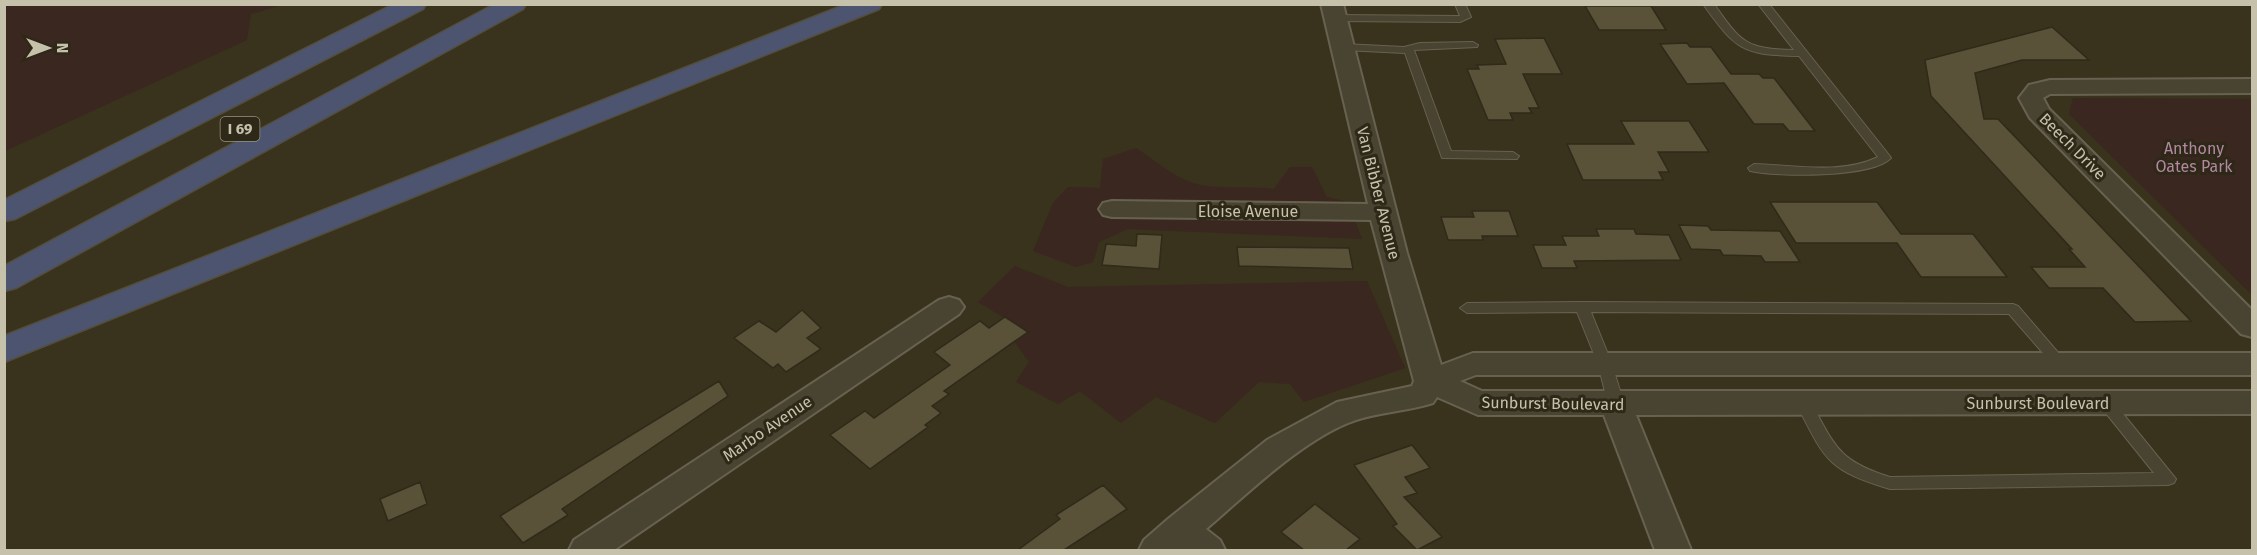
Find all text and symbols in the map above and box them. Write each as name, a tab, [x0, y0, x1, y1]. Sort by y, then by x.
north arrow	[18, 18, 78, 78]
text: N	[53, 43, 72, 53]
street label: Beech Drive	[2036, 109, 2110, 183]
road number: I 69	[220, 117, 260, 141]
street label: Van Bibber Avenue	[1353, 125, 1404, 261]
park label: Anthony Oates Park	[2155, 139, 2233, 176]
street label: Eloise Avenue	[1198, 202, 1298, 221]
street label: Marbo Avenue	[719, 392, 816, 465]
street label: Sunburst Boulevard	[1481, 393, 1625, 414]
street label: Sunburst Boulevard	[1967, 394, 2109, 413]

